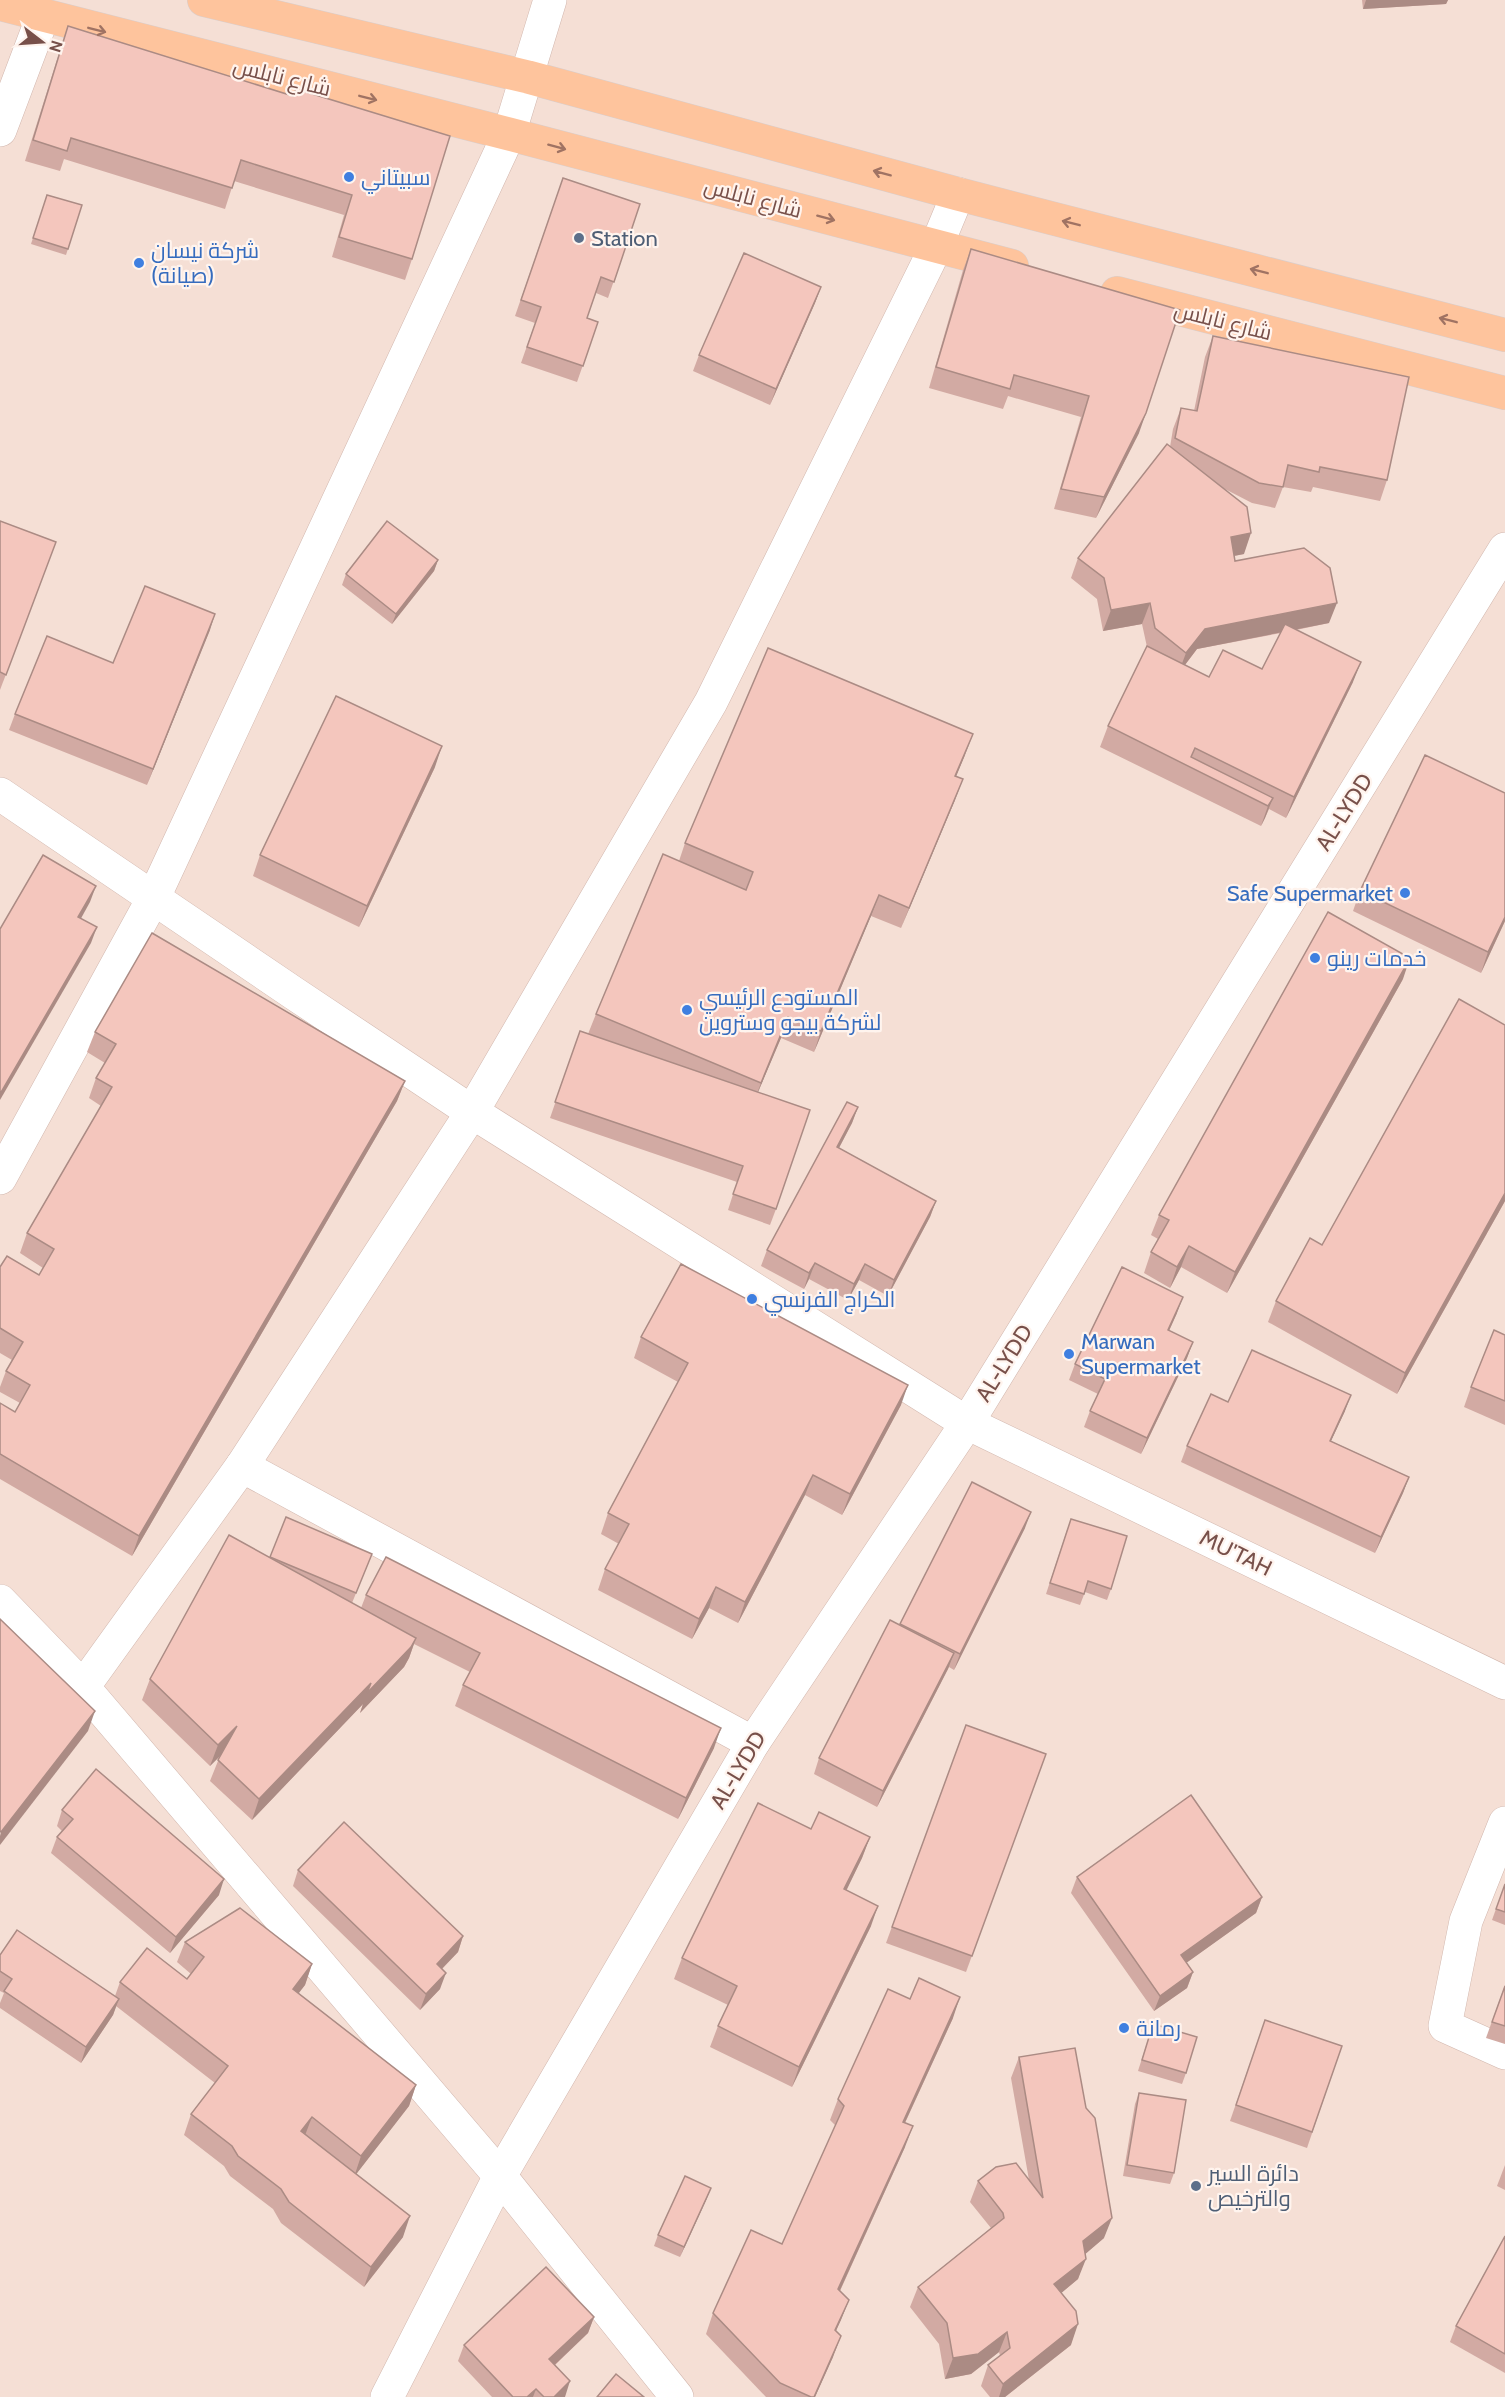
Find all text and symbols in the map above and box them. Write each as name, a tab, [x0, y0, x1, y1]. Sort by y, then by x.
north arrow	[12, 12, 72, 72]
one-way arrow	[87, 24, 106, 36]
text: N	[45, 38, 67, 54]
street label: شارع نابلس	[230, 52, 334, 103]
one-way arrow	[358, 93, 377, 105]
one-way arrow	[547, 141, 566, 153]
place label: سبيتاني	[361, 164, 430, 194]
one-way arrow	[873, 167, 892, 178]
marker: سبيتاني	[342, 170, 356, 184]
street label: شارع نابلس	[701, 172, 805, 225]
one-way arrow	[816, 213, 835, 224]
one-way arrow	[1061, 216, 1080, 228]
place label: Station	[591, 225, 658, 252]
marker: Station	[572, 231, 586, 245]
place label: شركة نيسان (صيانة)	[151, 237, 259, 289]
marker: شركة نيسان (صيانة)	[132, 256, 146, 270]
one-way arrow	[1250, 265, 1269, 277]
street label: شارع نابلس	[1171, 296, 1275, 347]
one-way arrow	[1439, 314, 1458, 325]
street label: AL-LYDD	[1310, 768, 1378, 856]
place label: Safe Supermarket	[1227, 880, 1394, 907]
marker: Safe Supermarket	[1398, 886, 1412, 900]
place label: خدمات رينو	[1327, 945, 1427, 972]
marker: خدمات رينو	[1308, 951, 1322, 965]
place label: المستودع الرئيسي لشركة بيجو وستروين	[699, 984, 881, 1036]
marker: المستودع الرئيسي لشركة بيجو وستروين	[680, 1003, 694, 1017]
place label: الكراج الفرنسي	[764, 1286, 895, 1316]
marker: الكراج الفرنسي	[745, 1292, 759, 1306]
street label: AL-LYDD	[970, 1319, 1038, 1407]
place label: Marwan Supermarket	[1081, 1328, 1201, 1380]
marker: Marwan Supermarket	[1062, 1347, 1076, 1361]
street label: MU'TAH	[1195, 1524, 1277, 1582]
street label: AL-LYDD	[704, 1726, 772, 1814]
place label: رمانة	[1136, 2015, 1181, 2042]
marker: رمانة	[1117, 2021, 1131, 2035]
place label: دائرة السير والترخيص	[1206, 2160, 1299, 2212]
marker: دائرة السير والترخيص	[1189, 2179, 1203, 2193]

